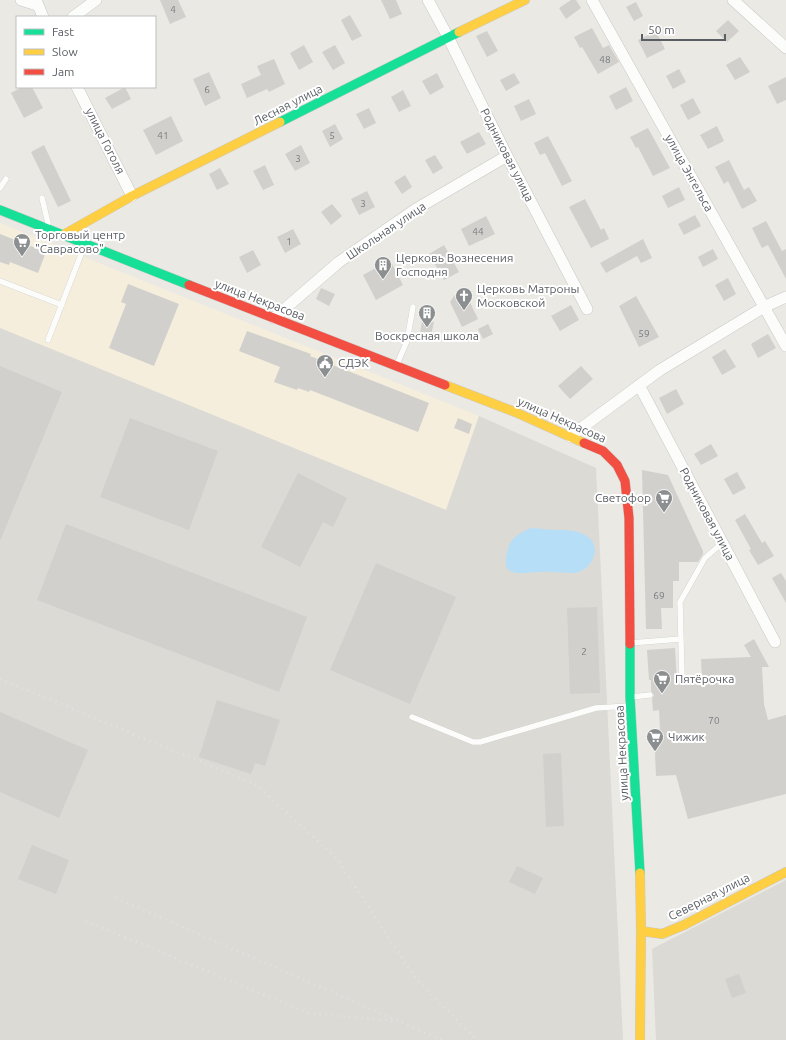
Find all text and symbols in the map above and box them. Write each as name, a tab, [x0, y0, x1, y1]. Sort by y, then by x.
house number: 4	[170, 4, 176, 15]
legend	[16, 16, 156, 88]
scale bar	[642, 16, 725, 42]
text: 50 m	[648, 23, 675, 36]
text: Fast	[52, 25, 74, 38]
text: Slow	[52, 45, 78, 58]
house number: 48	[599, 54, 611, 65]
text: Jam	[52, 65, 74, 78]
street label: Лесная улица	[251, 82, 324, 128]
house number: 6	[204, 84, 210, 95]
street label: улица Гоголя	[83, 105, 128, 176]
street label: Родниковая улица	[478, 106, 537, 204]
house number: 41	[157, 130, 169, 141]
house number: 5	[329, 130, 335, 141]
street label: улица Энгельса	[663, 132, 716, 214]
house number: 3	[295, 153, 301, 164]
house number: 3	[360, 198, 366, 209]
street label: Школьная улица	[343, 199, 428, 262]
house number: 44	[472, 226, 484, 237]
place label: Торговый центр "Саврасово"	[35, 228, 125, 255]
supermarket icon: Торговый центр "Саврасово"	[12, 232, 32, 257]
house number: 1	[286, 236, 292, 247]
place label: Церковь Вознесения Господня	[396, 251, 513, 278]
building icon: Церковь Вознесения Господня	[373, 255, 393, 280]
street label: улица Некрасова	[213, 276, 307, 323]
place label: Церковь Матроны Московской	[477, 282, 580, 309]
church icon: Церковь Матроны Московской	[454, 286, 474, 311]
building icon: Воскресная школа	[417, 303, 437, 328]
house number: 59	[638, 328, 650, 339]
place label: Воскресная школа	[375, 329, 479, 342]
public building icon: СДЭК	[315, 353, 335, 378]
place label: СДЭК	[338, 356, 369, 369]
street label: улица Некрасова	[516, 394, 608, 445]
street label: Родниковая улица	[678, 465, 737, 562]
supermarket icon: Светофор	[654, 488, 674, 513]
place label: Светофор	[595, 491, 651, 504]
house number: 69	[653, 590, 665, 601]
house number: 2	[581, 646, 587, 657]
supermarket icon: Пятёрочка	[652, 669, 672, 694]
place label: Пятёрочка	[675, 672, 734, 685]
street label: улица Некрасова	[613, 705, 630, 801]
house number: 70	[708, 715, 720, 726]
supermarket icon: Чижик	[645, 727, 665, 752]
place label: Чижик	[668, 730, 705, 743]
street label: Северная улица	[666, 870, 752, 923]

